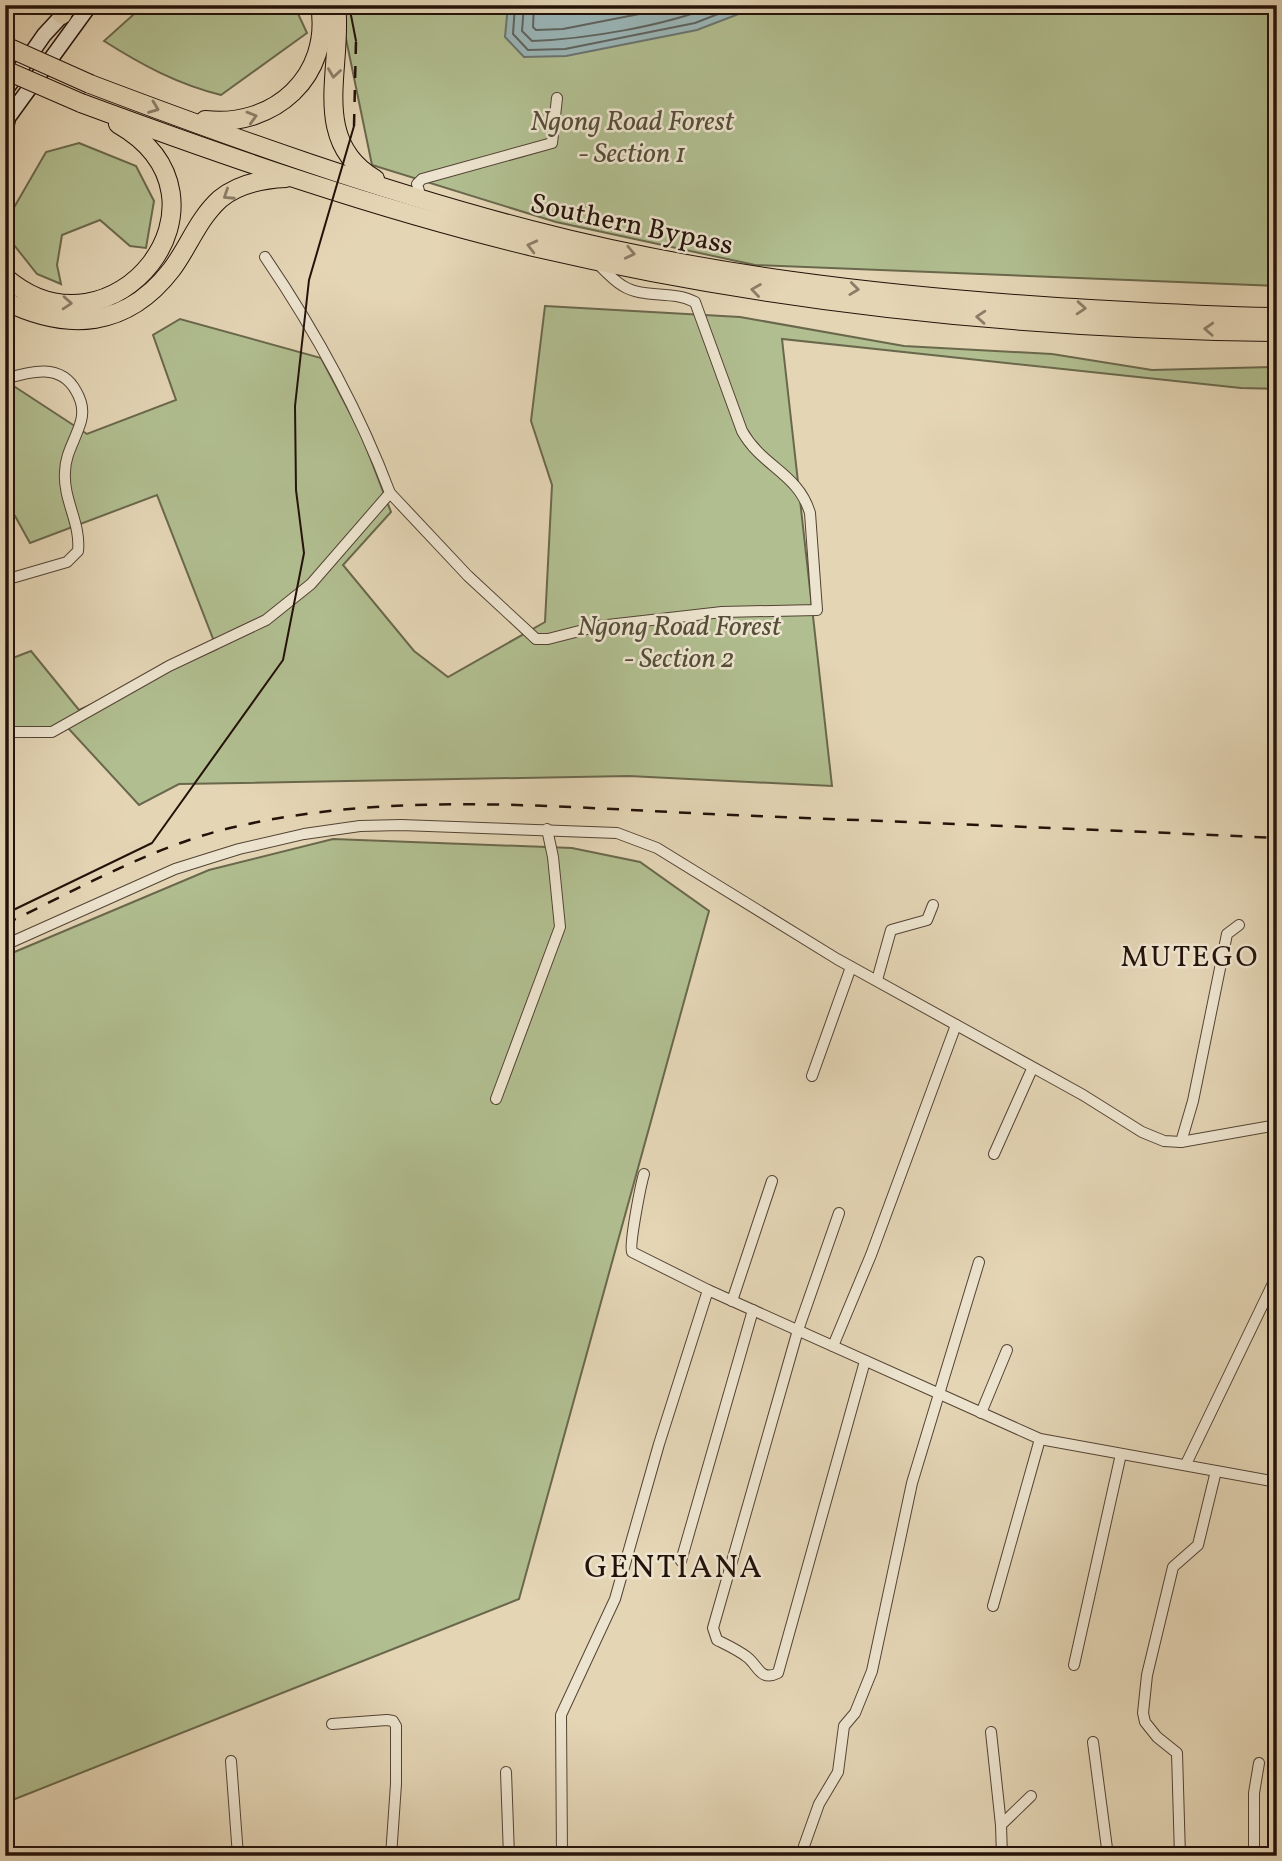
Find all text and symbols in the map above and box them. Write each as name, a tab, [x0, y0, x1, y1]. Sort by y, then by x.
one-way arrow	[326, 67, 341, 79]
one-way arrow	[147, 100, 160, 114]
park label: Ngong Road Forest - Section 1	[530, 103, 735, 174]
one-way arrow	[245, 111, 257, 125]
street label: Southern Bypass	[526, 185, 737, 266]
one-way arrow	[223, 187, 236, 199]
one-way arrow	[526, 240, 538, 254]
one-way arrow	[624, 244, 636, 259]
one-way arrow	[848, 282, 860, 297]
one-way arrow	[750, 283, 761, 298]
one-way arrow	[62, 295, 73, 310]
one-way arrow	[1075, 300, 1086, 315]
one-way arrow	[976, 310, 987, 325]
one-way arrow	[1203, 322, 1214, 337]
park label: Ngong Road Forest - Section 2	[577, 608, 782, 679]
district label: MUTEGO	[1121, 937, 1259, 979]
district label: GENTIANA	[584, 1547, 764, 1591]

